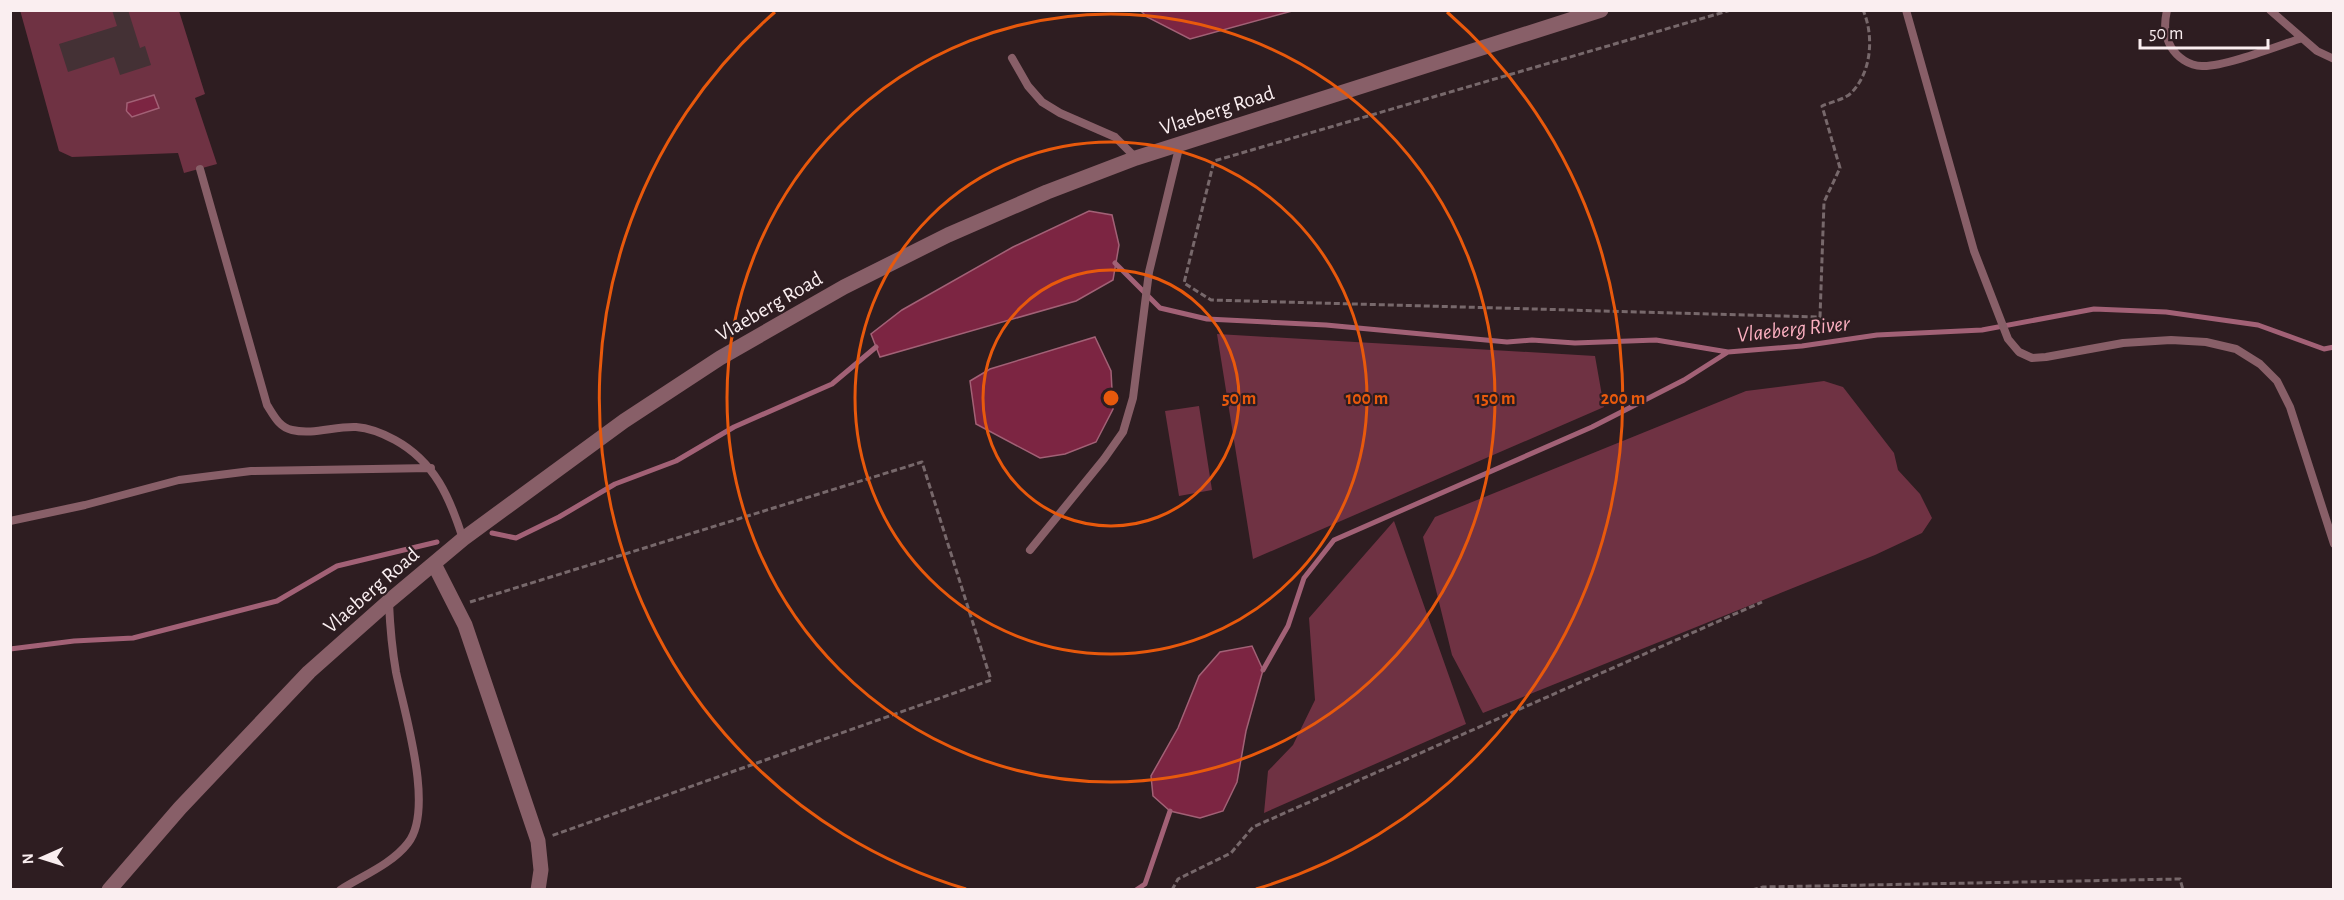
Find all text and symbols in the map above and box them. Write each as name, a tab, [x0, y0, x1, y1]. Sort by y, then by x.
scale bar	[2140, 12, 2268, 50]
text: 50 m	[2149, 25, 2183, 43]
street label: Vlaeberg Road	[1157, 82, 1277, 139]
street label: Vlaeberg Road	[713, 268, 826, 345]
water label: Vlaeberg River	[1736, 312, 1852, 346]
centre of rings	[1101, 388, 1121, 408]
text: 50 m	[1222, 390, 1256, 408]
text: 100 m	[1346, 390, 1388, 408]
text: 150 m	[1475, 390, 1515, 408]
text: 200 m	[1601, 390, 1645, 408]
street label: Vlaeberg Road	[320, 543, 423, 637]
north arrow	[12, 828, 72, 888]
text: N	[20, 853, 36, 865]

